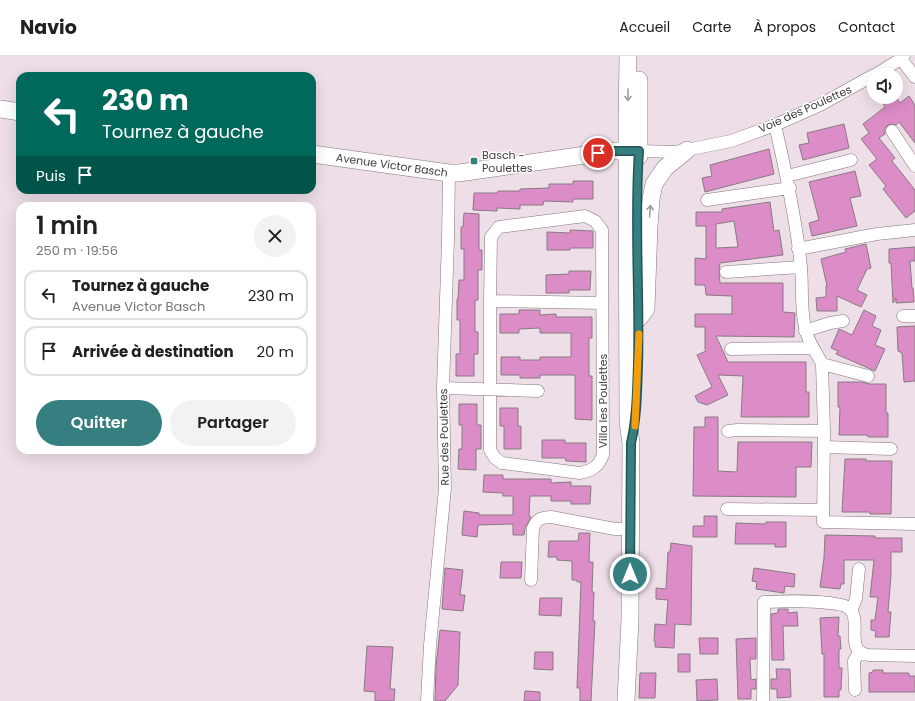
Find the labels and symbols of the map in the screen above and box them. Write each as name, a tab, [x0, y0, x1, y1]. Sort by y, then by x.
street label: Voie des Poulettes	[756, 81, 854, 137]
one-way arrow	[624, 88, 631, 101]
pin	[581, 136, 615, 170]
place label: Basch - Poulettes	[482, 147, 533, 176]
street label: Avenue Victor Basch	[335, 149, 449, 181]
marker: Basch - Poulettes	[469, 156, 479, 166]
one-way arrow	[646, 205, 653, 218]
street label: Villa les Poulettes	[595, 353, 611, 448]
street label: Rue des Poulettes	[435, 388, 453, 486]
position arrow	[609, 553, 651, 595]

